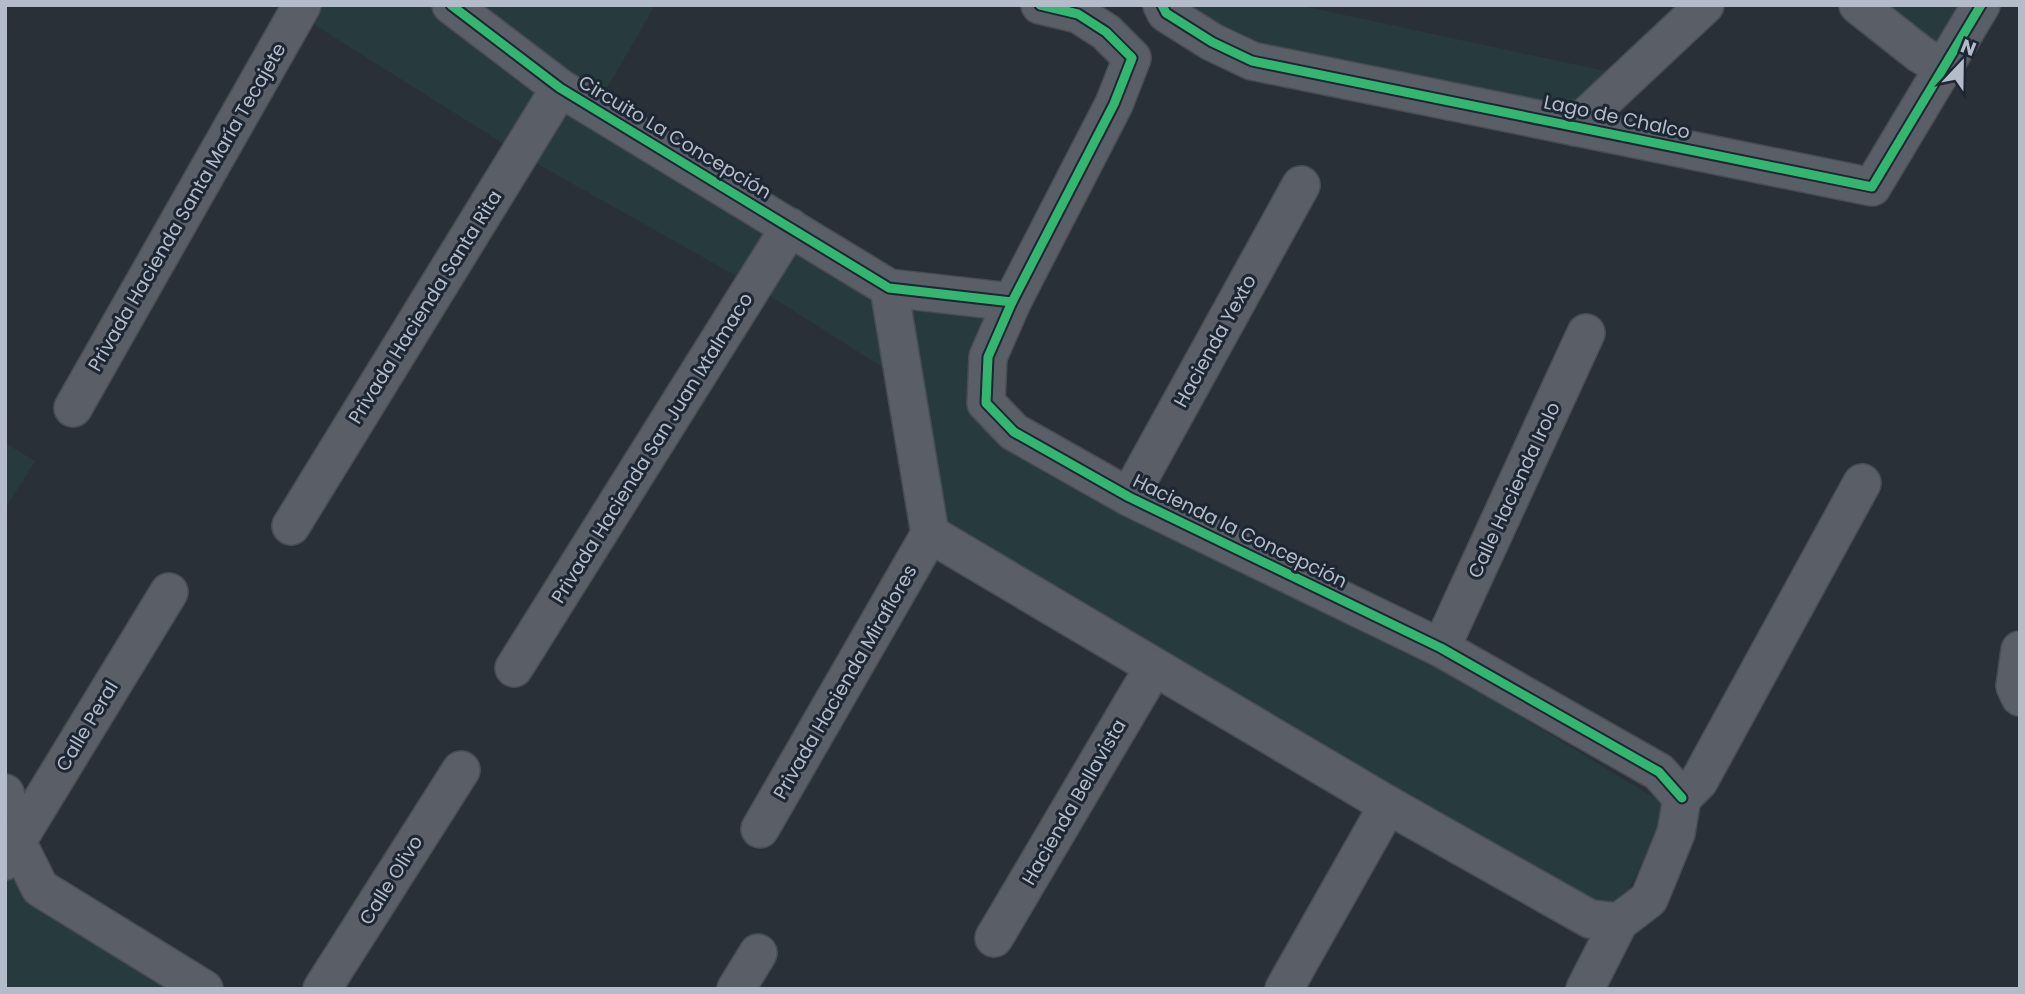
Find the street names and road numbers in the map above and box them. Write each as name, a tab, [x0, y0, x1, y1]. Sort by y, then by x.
street label: Privada Hacienda Santa María Tecajete	[81, 38, 293, 376]
street label: Circuito La Concepción	[573, 69, 777, 205]
street label: Lago de Chalco	[1541, 88, 1693, 146]
street label: Privada Hacienda Santa Rita	[342, 185, 508, 429]
street label: Hacienda Yexto	[1167, 270, 1263, 412]
street label: Privada Hacienda San Juan Ixtalmaco	[545, 287, 759, 609]
street label: Calle Hacienda Irolo	[1461, 398, 1567, 582]
street label: Hacienda la Concepción	[1128, 467, 1352, 595]
street label: Privada Hacienda Miraflores	[767, 560, 923, 804]
street label: Calle Peral	[49, 676, 125, 776]
street label: Hacienda Bellavista	[1015, 714, 1133, 890]
street label: Calle Olivo	[353, 830, 429, 930]

